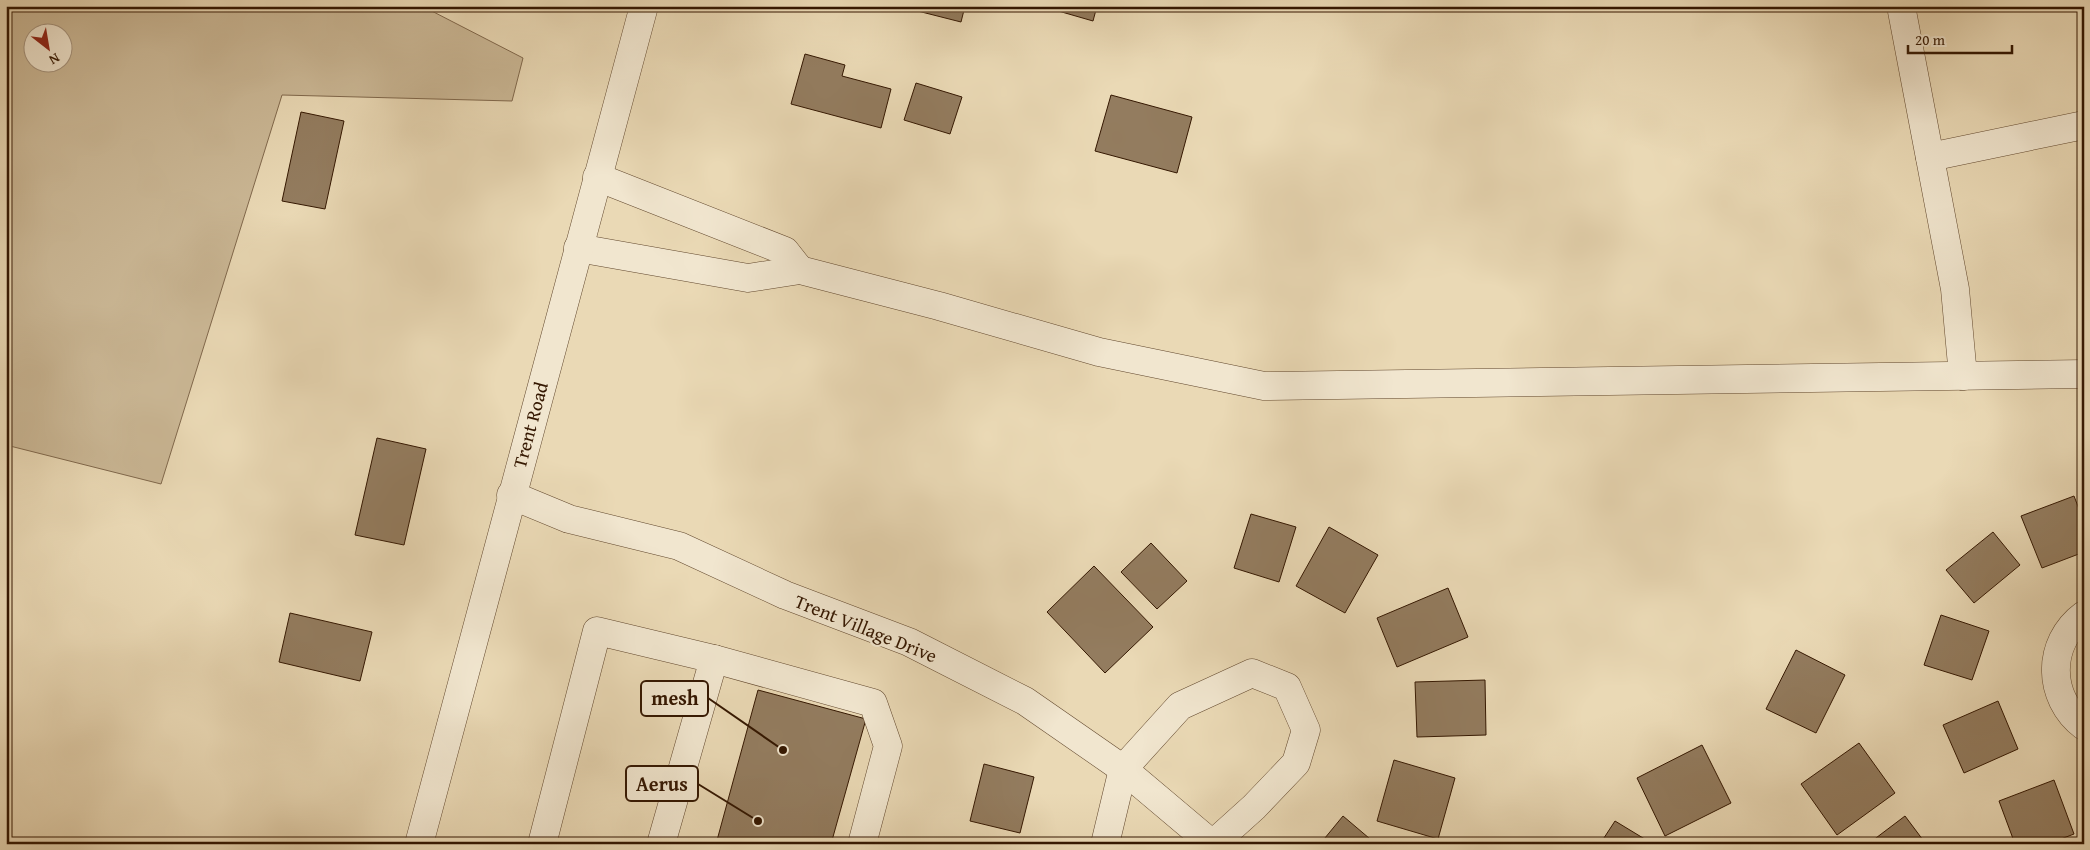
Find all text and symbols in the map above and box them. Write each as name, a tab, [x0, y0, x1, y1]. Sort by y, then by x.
north arrow	[22, 22, 72, 72]
scale bar	[1908, 22, 2011, 54]
text: 20 m	[1915, 29, 1946, 50]
text: N	[45, 48, 64, 70]
street label: Trent Road	[505, 378, 555, 471]
street label: Trent Village Drive	[791, 587, 941, 669]
callout: mesh	[641, 681, 708, 716]
text: mesh	[651, 683, 699, 712]
callout: Aerus	[626, 766, 698, 801]
text: Aerus	[636, 769, 688, 798]

